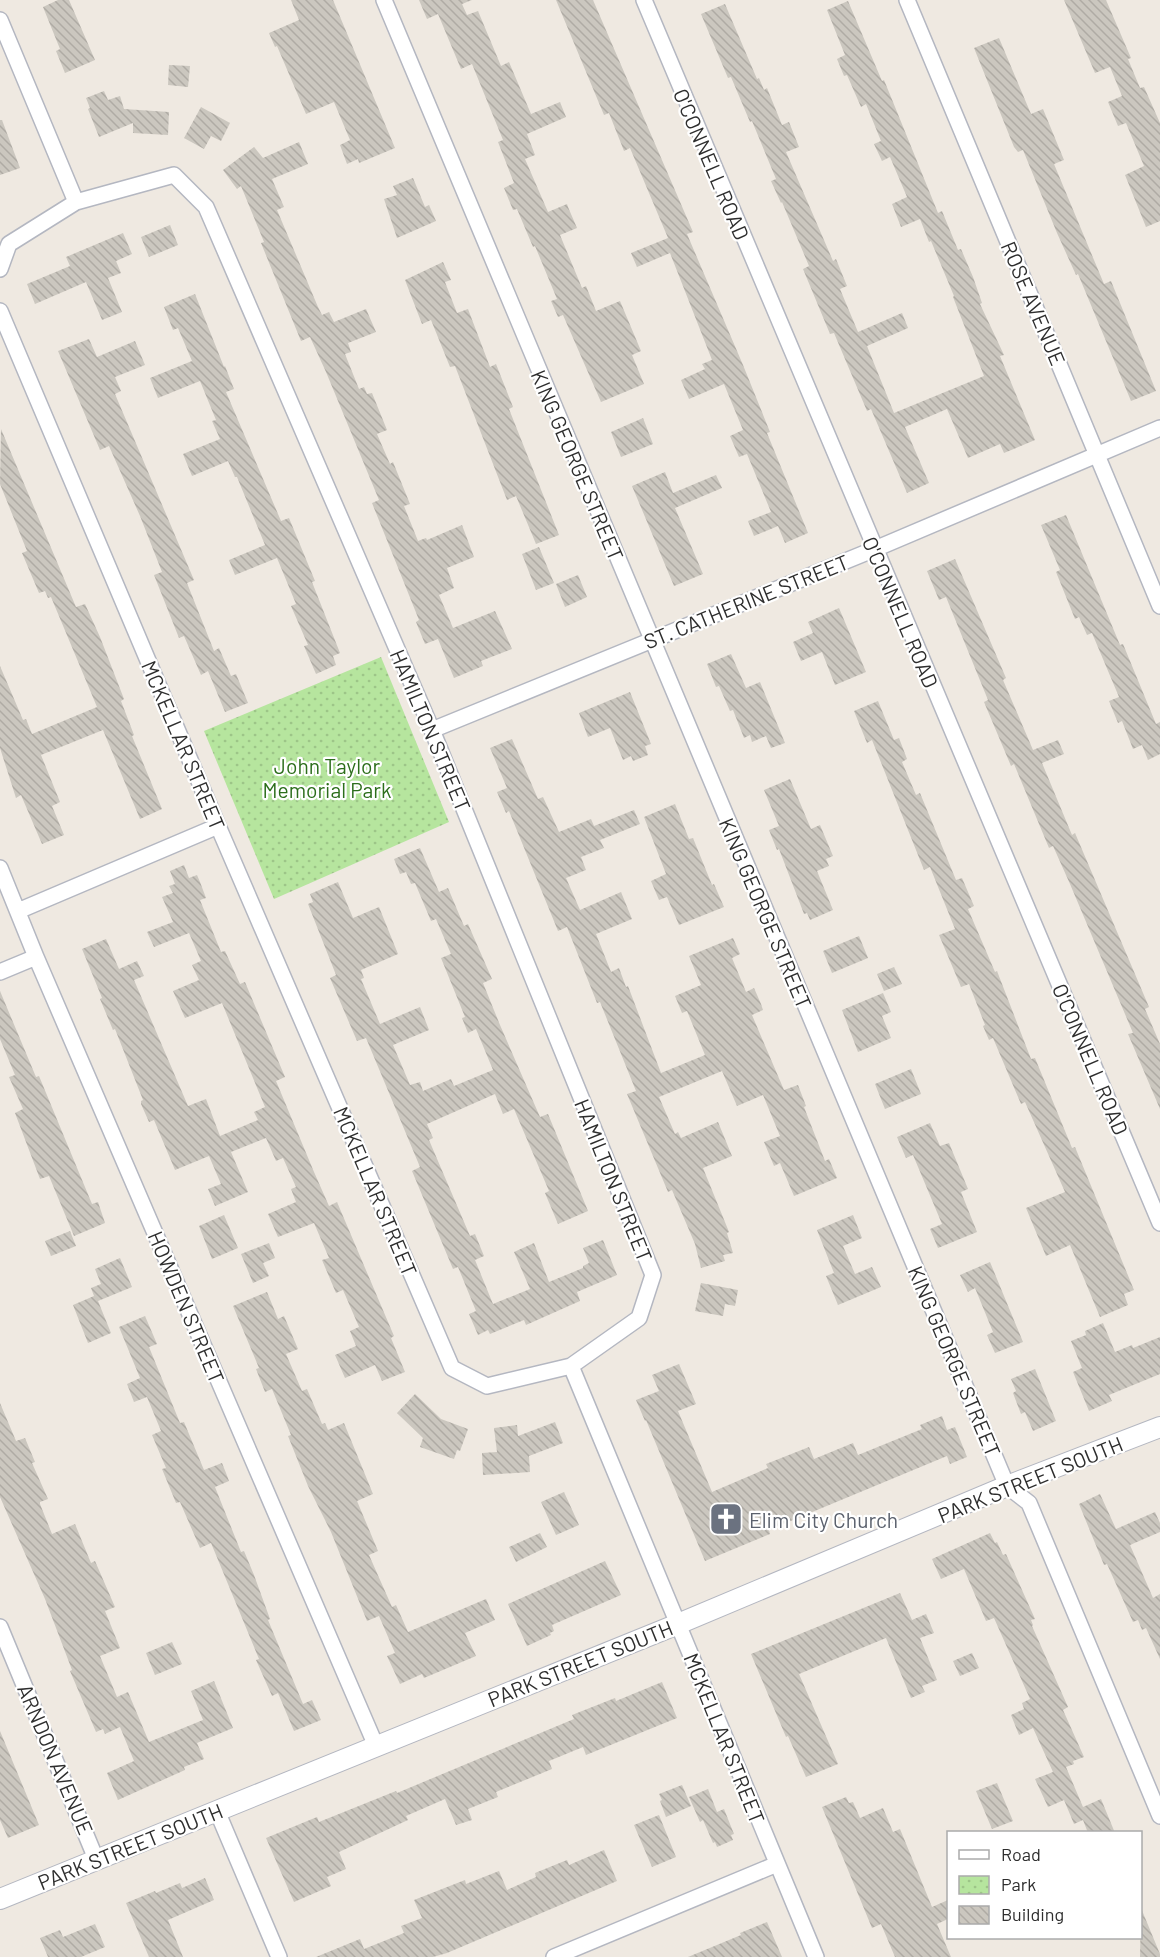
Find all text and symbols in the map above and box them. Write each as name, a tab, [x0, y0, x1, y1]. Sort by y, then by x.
street label: O'CONNELL ROAD	[669, 85, 755, 243]
street label: ROSE AVENUE	[997, 237, 1071, 369]
street label: KING GEORGE STREET	[526, 366, 630, 564]
street label: O'CONNELL ROAD	[858, 533, 944, 691]
street label: ST. CATHERINE STREET	[640, 548, 852, 654]
street label: HAMILTON STREET	[386, 645, 476, 815]
street label: MCKELLAR STREET	[137, 656, 231, 834]
park label: John Taylor Memorial Park	[263, 753, 391, 802]
street label: KING GEORGE STREET	[714, 814, 818, 1012]
street label: O'CONNELL ROAD	[1048, 980, 1134, 1138]
street label: HAMILTON STREET	[570, 1095, 658, 1265]
street label: MCKELLAR STREET	[329, 1102, 423, 1280]
street label: HOWDEN STREET	[144, 1227, 230, 1387]
street label: KING GEORGE STREET	[903, 1262, 1007, 1460]
street label: PARK STREET SOUTH	[934, 1430, 1126, 1528]
church icon: Elim City Church	[708, 1501, 744, 1537]
place label: Elim City Church	[749, 1507, 898, 1532]
street label: PARK STREET SOUTH	[484, 1614, 676, 1712]
street label: MCKELLAR STREET	[679, 1649, 771, 1827]
street label: ARNDON AVENUE	[13, 1680, 99, 1838]
street label: PARK STREET SOUTH	[34, 1797, 226, 1895]
legend	[947, 1831, 1142, 1939]
text: Road	[1001, 1843, 1041, 1865]
text: Park	[1001, 1873, 1036, 1895]
text: Building	[1001, 1903, 1064, 1925]

